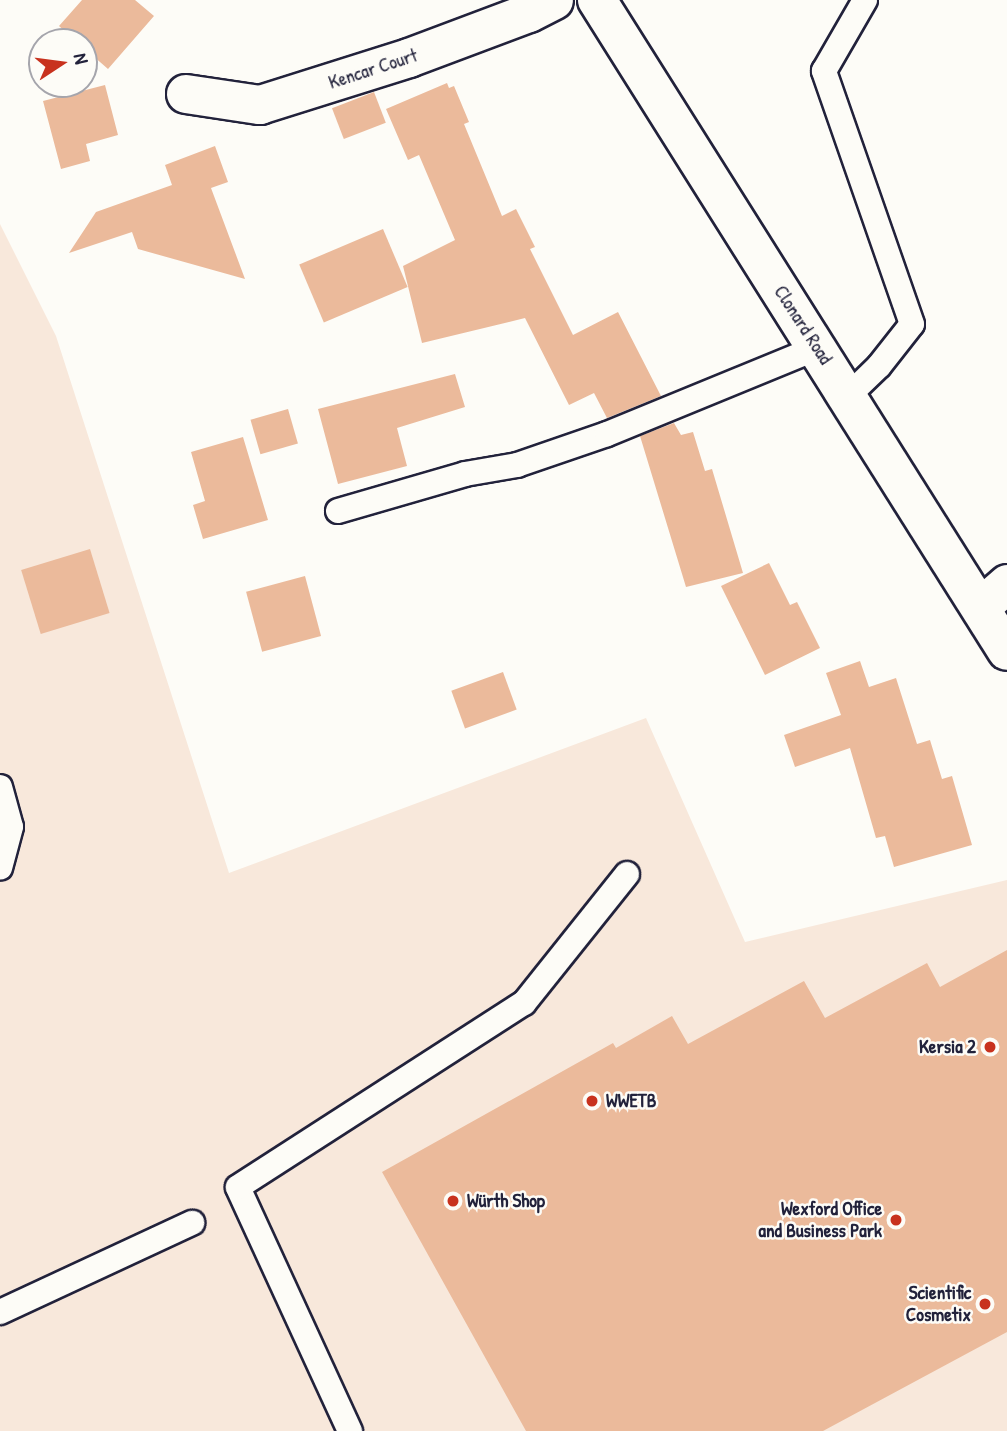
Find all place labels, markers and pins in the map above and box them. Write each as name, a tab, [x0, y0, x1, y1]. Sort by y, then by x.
place label: Kersia 2	[919, 1036, 976, 1058]
marker: Kersia 2	[982, 1039, 998, 1055]
place label: WWETB	[606, 1090, 656, 1112]
marker: WWETB	[584, 1093, 600, 1109]
place label: Würth Shop	[467, 1190, 545, 1212]
marker: Würth Shop	[445, 1193, 461, 1209]
place label: Wexford Office and Business Park	[758, 1198, 882, 1242]
marker: Wexford Office and Business Park	[888, 1212, 904, 1228]
place label: Scientific Cosmetix	[906, 1282, 971, 1326]
marker: Scientific Cosmetix	[977, 1296, 993, 1312]

